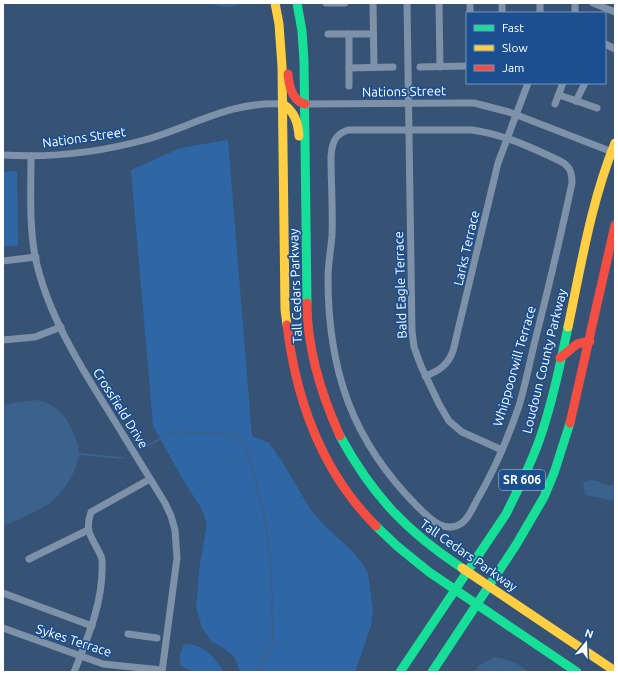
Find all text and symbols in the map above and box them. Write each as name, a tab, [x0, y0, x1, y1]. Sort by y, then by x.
legend	[466, 12, 606, 84]
text: Fast	[502, 21, 524, 34]
text: Slow	[502, 41, 528, 54]
text: Jam	[502, 61, 524, 74]
street label: Nations Street	[362, 83, 446, 99]
street label: Nations Street	[41, 124, 127, 150]
street label: Larks Terrace	[451, 209, 481, 287]
street label: Tall Cedars Parkway	[286, 228, 304, 344]
street label: Bald Eagle Terrace	[391, 231, 409, 339]
street label: Loudoun County Parkway	[519, 287, 569, 435]
street label: Whippoorwill Terrace	[490, 304, 538, 428]
street label: Crossfield Drive	[91, 365, 151, 451]
road number: SR 606	[499, 470, 545, 490]
street label: Tall Cedars Parkway	[418, 516, 520, 594]
street label: Sykes Terrace	[34, 621, 114, 659]
north arrow	[566, 623, 606, 663]
text: N	[583, 627, 595, 641]

